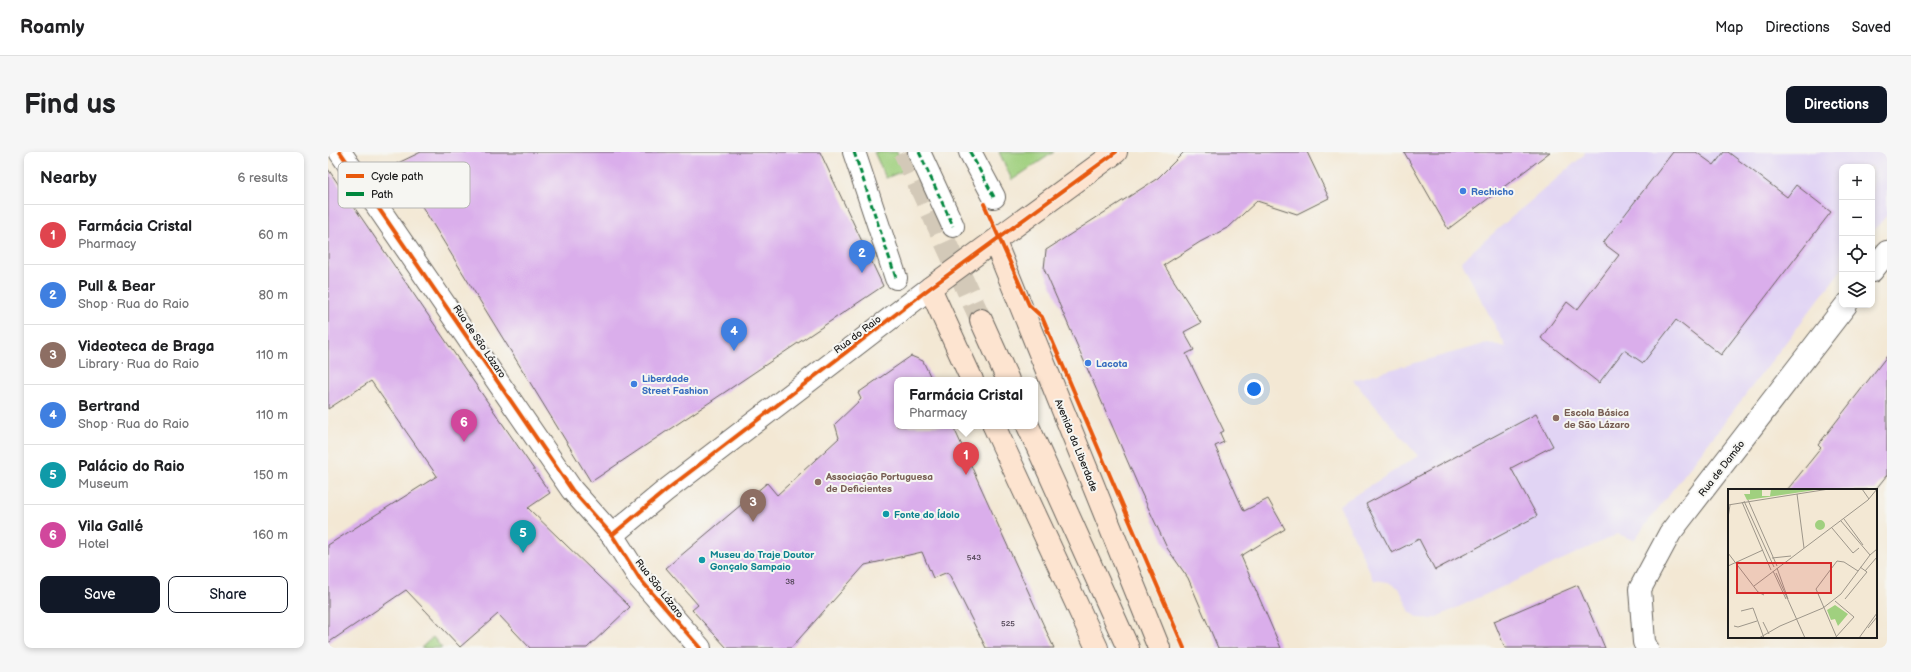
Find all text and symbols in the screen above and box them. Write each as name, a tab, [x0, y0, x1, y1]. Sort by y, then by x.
text: Roamly	[20, 16, 84, 39]
text: Map	[1715, 19, 1743, 36]
text: Directions	[1765, 19, 1830, 36]
text: Saved	[1852, 19, 1891, 36]
button: Directions	[1786, 86, 1887, 123]
text: Find us	[24, 88, 116, 121]
legend	[338, 162, 470, 208]
map controls	[1839, 164, 1875, 308]
button: +	[1839, 164, 1875, 200]
text: Nearby	[40, 168, 97, 188]
text: 6 results	[238, 170, 288, 186]
text: Cycle path	[371, 170, 423, 183]
marker: Rechicho	[1458, 186, 1468, 196]
place label: Rechicho	[1471, 186, 1514, 198]
text: Path	[371, 188, 393, 201]
button: −	[1839, 200, 1875, 236]
text: Farmácia Cristal	[78, 217, 192, 236]
text: 1	[50, 227, 56, 243]
text: 60 m	[258, 227, 288, 243]
text: Pharmacy	[78, 236, 136, 252]
button: locate	[1839, 236, 1875, 272]
pin: 2	[849, 240, 875, 273]
button: layers	[1839, 272, 1875, 308]
text: Pull & Bear	[78, 277, 155, 296]
text: 2	[49, 287, 57, 303]
text: 80 m	[259, 287, 288, 303]
text: Shop · Rua do Raio	[78, 296, 189, 312]
street label: Rua de São Lázaro	[450, 303, 508, 381]
street label: Rua do Raio	[832, 313, 884, 356]
pin: 4	[721, 318, 747, 351]
text: Videoteca de Braga	[78, 337, 214, 356]
text: 3	[49, 347, 57, 363]
text: 110 m	[256, 347, 288, 363]
text: Library · Rua do Raio	[78, 356, 199, 372]
marker: Lacota	[1083, 358, 1093, 368]
place label: Lacota	[1096, 358, 1128, 370]
place label: Liberdade Street Fashion	[642, 373, 709, 397]
popup	[894, 377, 1038, 429]
marker: Liberdade Street Fashion	[629, 379, 639, 389]
your location	[1244, 379, 1264, 399]
text: Farmácia Cristal	[909, 386, 1023, 405]
text: Bertrand	[78, 397, 140, 416]
street label: Avenida da Liberdade	[1052, 397, 1100, 493]
text: Pharmacy	[909, 405, 967, 421]
text: 4	[49, 407, 57, 423]
text: 110 m	[256, 407, 288, 423]
place label: Escola Básica de São Lázaro	[1564, 407, 1630, 431]
pin: 6	[451, 409, 477, 442]
marker: Escola Básica de São Lázaro	[1551, 413, 1561, 423]
text: Shop · Rua do Raio	[78, 416, 189, 432]
street label: Rua de Damão	[1696, 438, 1748, 499]
pin: 1	[953, 442, 979, 475]
text: Palácio do Raio	[78, 457, 185, 476]
text: 5	[49, 467, 57, 483]
text: 150 m	[254, 467, 288, 483]
place label: Associação Portuguesa de Deficientes	[825, 471, 933, 495]
text: Museum	[78, 476, 129, 492]
marker: Associação Portuguesa de Deficientes	[813, 477, 823, 487]
pin: 3	[740, 489, 766, 522]
inset map	[1728, 489, 1877, 638]
place label: Fonte do Ídolo	[894, 508, 960, 521]
marker: Fonte do Ídolo	[881, 509, 891, 519]
text: Vila Gallé	[78, 517, 143, 536]
pin: 5	[510, 520, 536, 553]
text: 6	[49, 527, 57, 543]
text: 160 m	[253, 527, 288, 543]
text: Hotel	[78, 536, 109, 552]
place label: Museu do Traje Doutor Gonçalo Sampaio	[710, 549, 815, 573]
house number: 543	[967, 553, 981, 562]
marker: Museu do Traje Doutor Gonçalo Sampaio	[697, 555, 707, 565]
street label: Rua São Lázaro	[632, 557, 686, 621]
button: Save	[40, 576, 160, 613]
button: Share	[168, 576, 288, 613]
house number: 38	[785, 577, 795, 586]
house number: 525	[1001, 619, 1015, 628]

